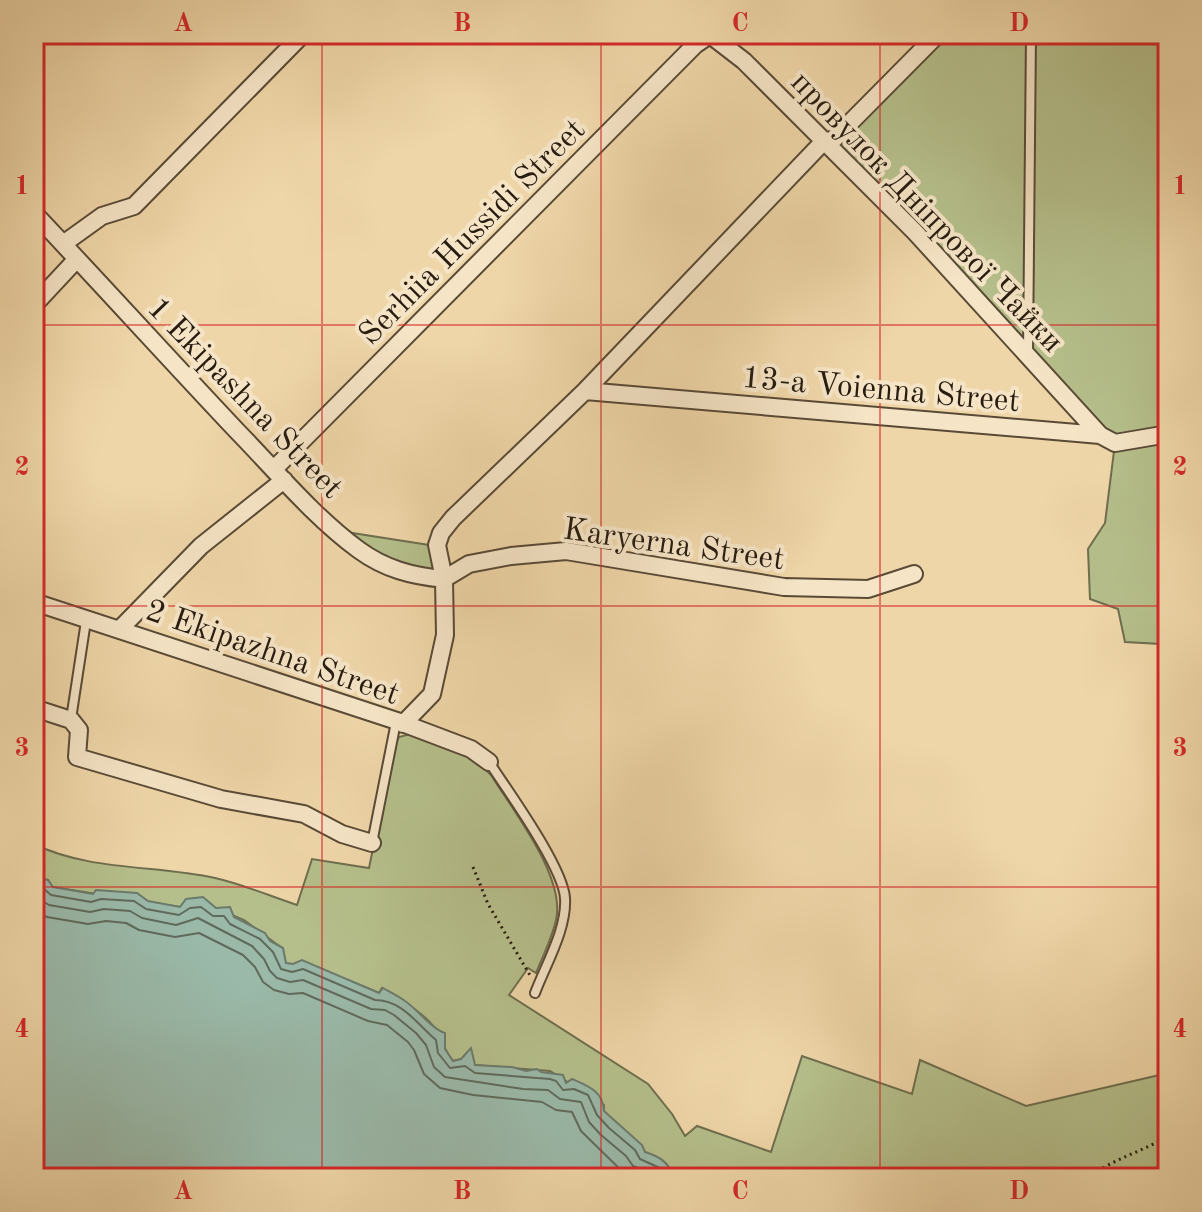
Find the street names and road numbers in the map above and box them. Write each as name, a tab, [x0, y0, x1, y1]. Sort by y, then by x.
street label: провулок Дніпрової Чайки	[784, 67, 1068, 360]
street label: Serhiia Hussidi Street	[354, 114, 592, 352]
street label: 1 Ekipashna Street	[140, 293, 348, 506]
street label: 13-a Voienna Street	[741, 363, 1021, 419]
street label: Karyerna Street	[561, 515, 786, 577]
street label: 2 Ekipazhna Street	[141, 595, 403, 712]

